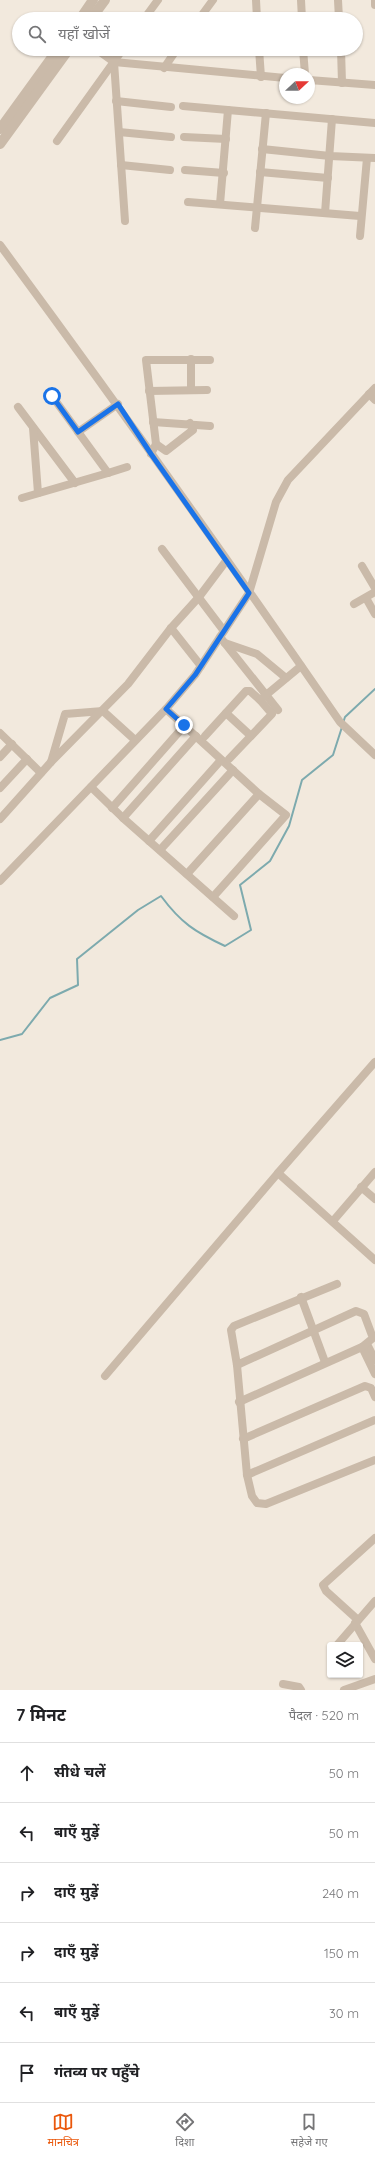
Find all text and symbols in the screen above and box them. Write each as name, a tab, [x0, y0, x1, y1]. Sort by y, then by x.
search box	[12, 12, 363, 56]
icon: search	[26, 23, 48, 45]
text: यहाँ खोजें	[58, 24, 110, 43]
north arrow	[279, 68, 315, 104]
route start	[43, 387, 61, 405]
route end	[175, 716, 193, 734]
map controls	[327, 1642, 363, 1678]
button: layers	[327, 1642, 363, 1678]
text: 7 मिनट	[16, 1704, 66, 1725]
text: पैदल · 520 m	[289, 1707, 359, 1723]
icon: ahead	[16, 1762, 38, 1784]
text: सीधे चलें	[54, 1762, 105, 1781]
text: 50 m	[329, 1765, 359, 1781]
icon: left	[16, 1822, 38, 1844]
text: बाएँ मुड़ें	[54, 1822, 99, 1841]
text: 50 m	[329, 1825, 359, 1841]
icon: right	[16, 1882, 38, 1904]
text: दाएँ मुड़ें	[54, 1882, 98, 1901]
text: 240 m	[322, 1885, 359, 1901]
icon: right	[16, 1942, 38, 1964]
text: दाएँ मुड़ें	[54, 1942, 98, 1961]
text: 150 m	[324, 1945, 359, 1961]
icon: left	[16, 2002, 38, 2024]
text: बाएँ मुड़ें	[54, 2002, 99, 2021]
text: 30 m	[329, 2005, 359, 2021]
icon: arrive	[16, 2062, 38, 2084]
text: गंतव्य पर पहुँचे	[54, 2062, 140, 2081]
tab: मानचित्र	[47, 2111, 79, 2150]
tab: दिशा	[174, 2111, 196, 2150]
tab: सहेजे गए	[291, 2111, 328, 2150]

